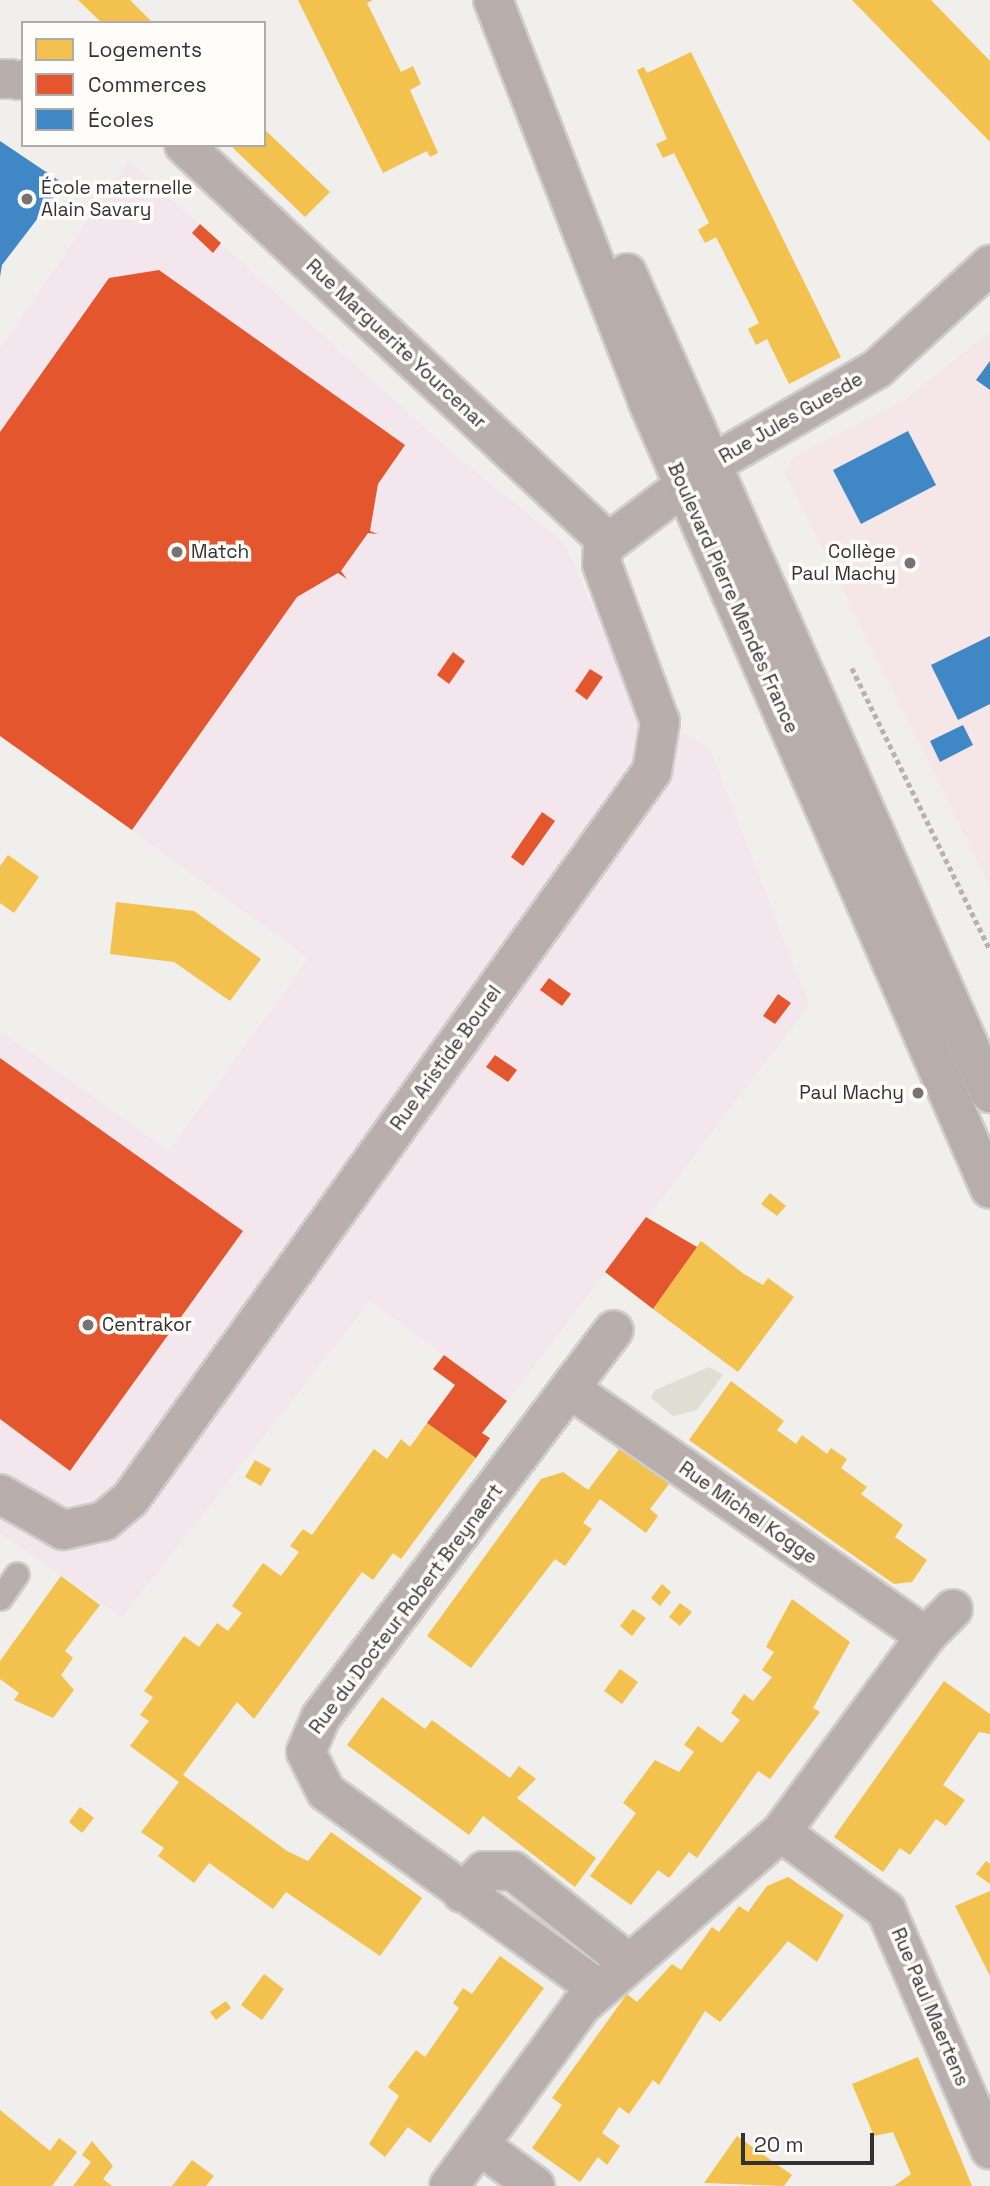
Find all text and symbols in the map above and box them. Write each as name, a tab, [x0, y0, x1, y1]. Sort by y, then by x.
legend	[21, 21, 266, 147]
text: Logements	[88, 36, 202, 63]
text: Commerces	[88, 71, 207, 98]
text: Écoles	[88, 106, 154, 133]
place label: École maternelle Alain Savary	[41, 177, 193, 221]
marker: École maternelle Alain Savary	[19, 191, 35, 207]
street label: Rue Marguerite Yourcenar	[301, 255, 491, 433]
street label: Rue Jules Guesde	[715, 368, 867, 468]
street label: Boulevard Pierre Mendès France	[663, 459, 803, 737]
place label: Match	[191, 541, 249, 563]
place label: Collège Paul Machy	[791, 541, 896, 585]
marker: Match	[169, 544, 185, 560]
marker: Collège Paul Machy	[902, 555, 918, 571]
street label: Rue Aristide Bourel	[386, 981, 506, 1135]
place label: Paul Machy	[799, 1082, 904, 1104]
marker: Paul Machy	[910, 1085, 926, 1101]
place label: Centrakor	[102, 1314, 192, 1336]
marker: Centrakor	[80, 1317, 96, 1333]
street label: Rue Michel Kogge	[675, 1457, 821, 1569]
street label: Rue du Docteur Robert Breynaert	[305, 1480, 507, 1738]
street label: Rue Paul Maertens	[886, 1924, 974, 2090]
scale bar	[745, 2120, 878, 2164]
text: 20 m	[754, 2131, 804, 2158]

